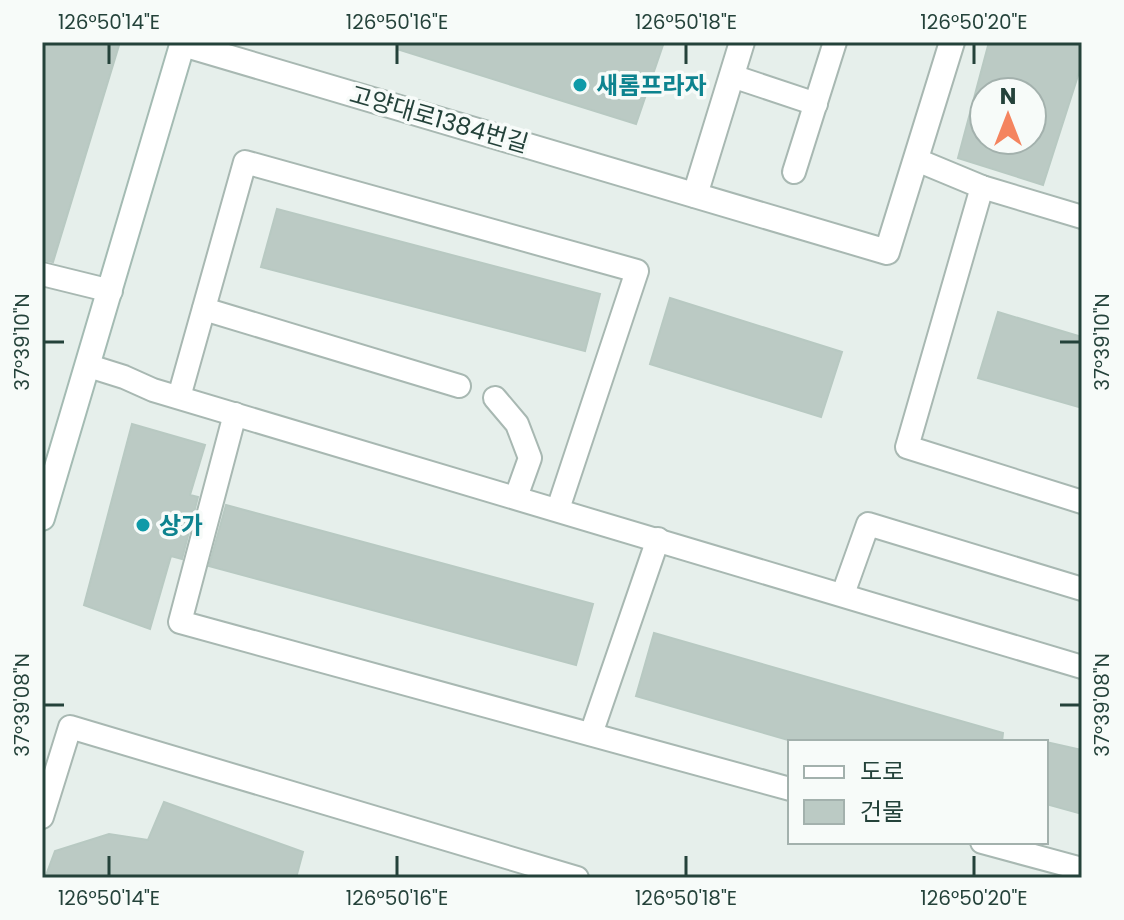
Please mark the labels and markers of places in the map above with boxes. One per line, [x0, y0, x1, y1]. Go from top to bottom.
place label: 새롬프라자 [596, 69, 706, 102]
marker: 새롬프라자 [571, 76, 589, 94]
place label: 상가 [159, 509, 203, 542]
marker: 상가 [134, 516, 152, 534]

